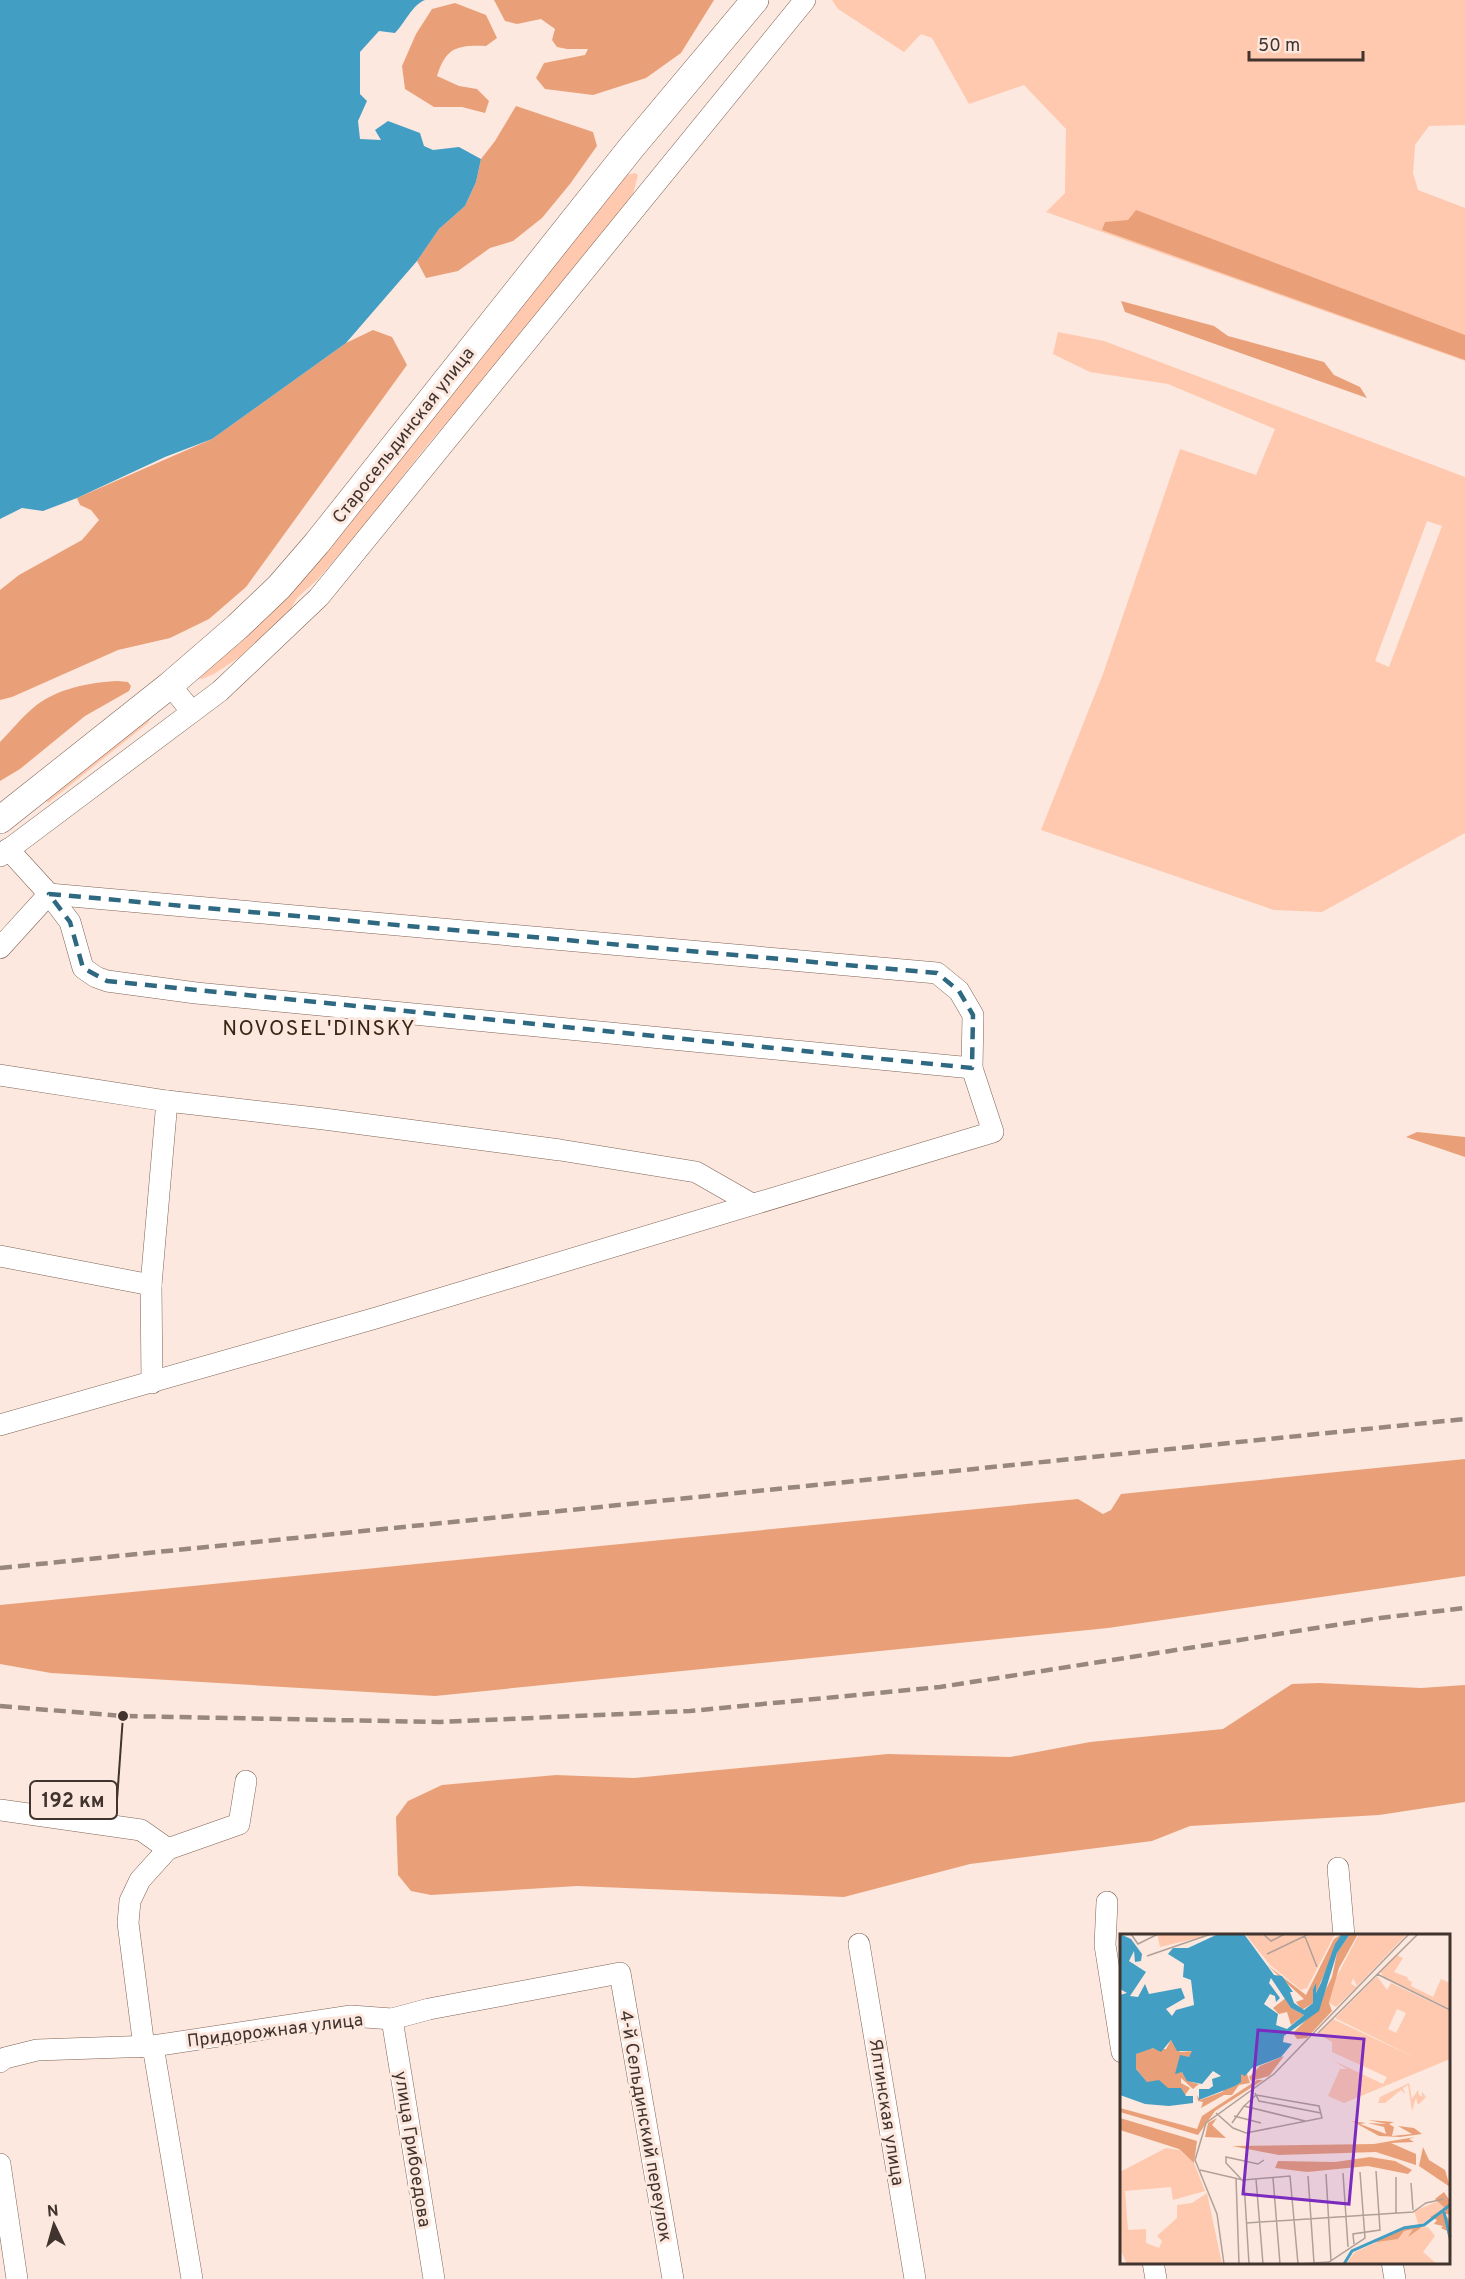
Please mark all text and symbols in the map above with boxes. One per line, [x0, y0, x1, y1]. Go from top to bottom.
scale bar [1249, 24, 1363, 62]
text: 50 m [1258, 35, 1300, 58]
street label: Старосельдинская улица [328, 343, 480, 529]
district label: NOVOSEL'DINSKY [222, 1016, 416, 1043]
callout: 192 км [30, 1781, 117, 1819]
text: 192 км [41, 1789, 105, 1815]
inset map [1120, 1934, 1450, 2264]
street label: Придорожная улица [186, 2009, 365, 2054]
street label: 4-й Сельдинский переулок [613, 2009, 676, 2244]
street label: Ялтинская улица [863, 2037, 909, 2187]
street label: улица Грибоедова [388, 2070, 435, 2229]
north arrow [24, 2195, 84, 2255]
text: N [46, 2202, 59, 2223]

